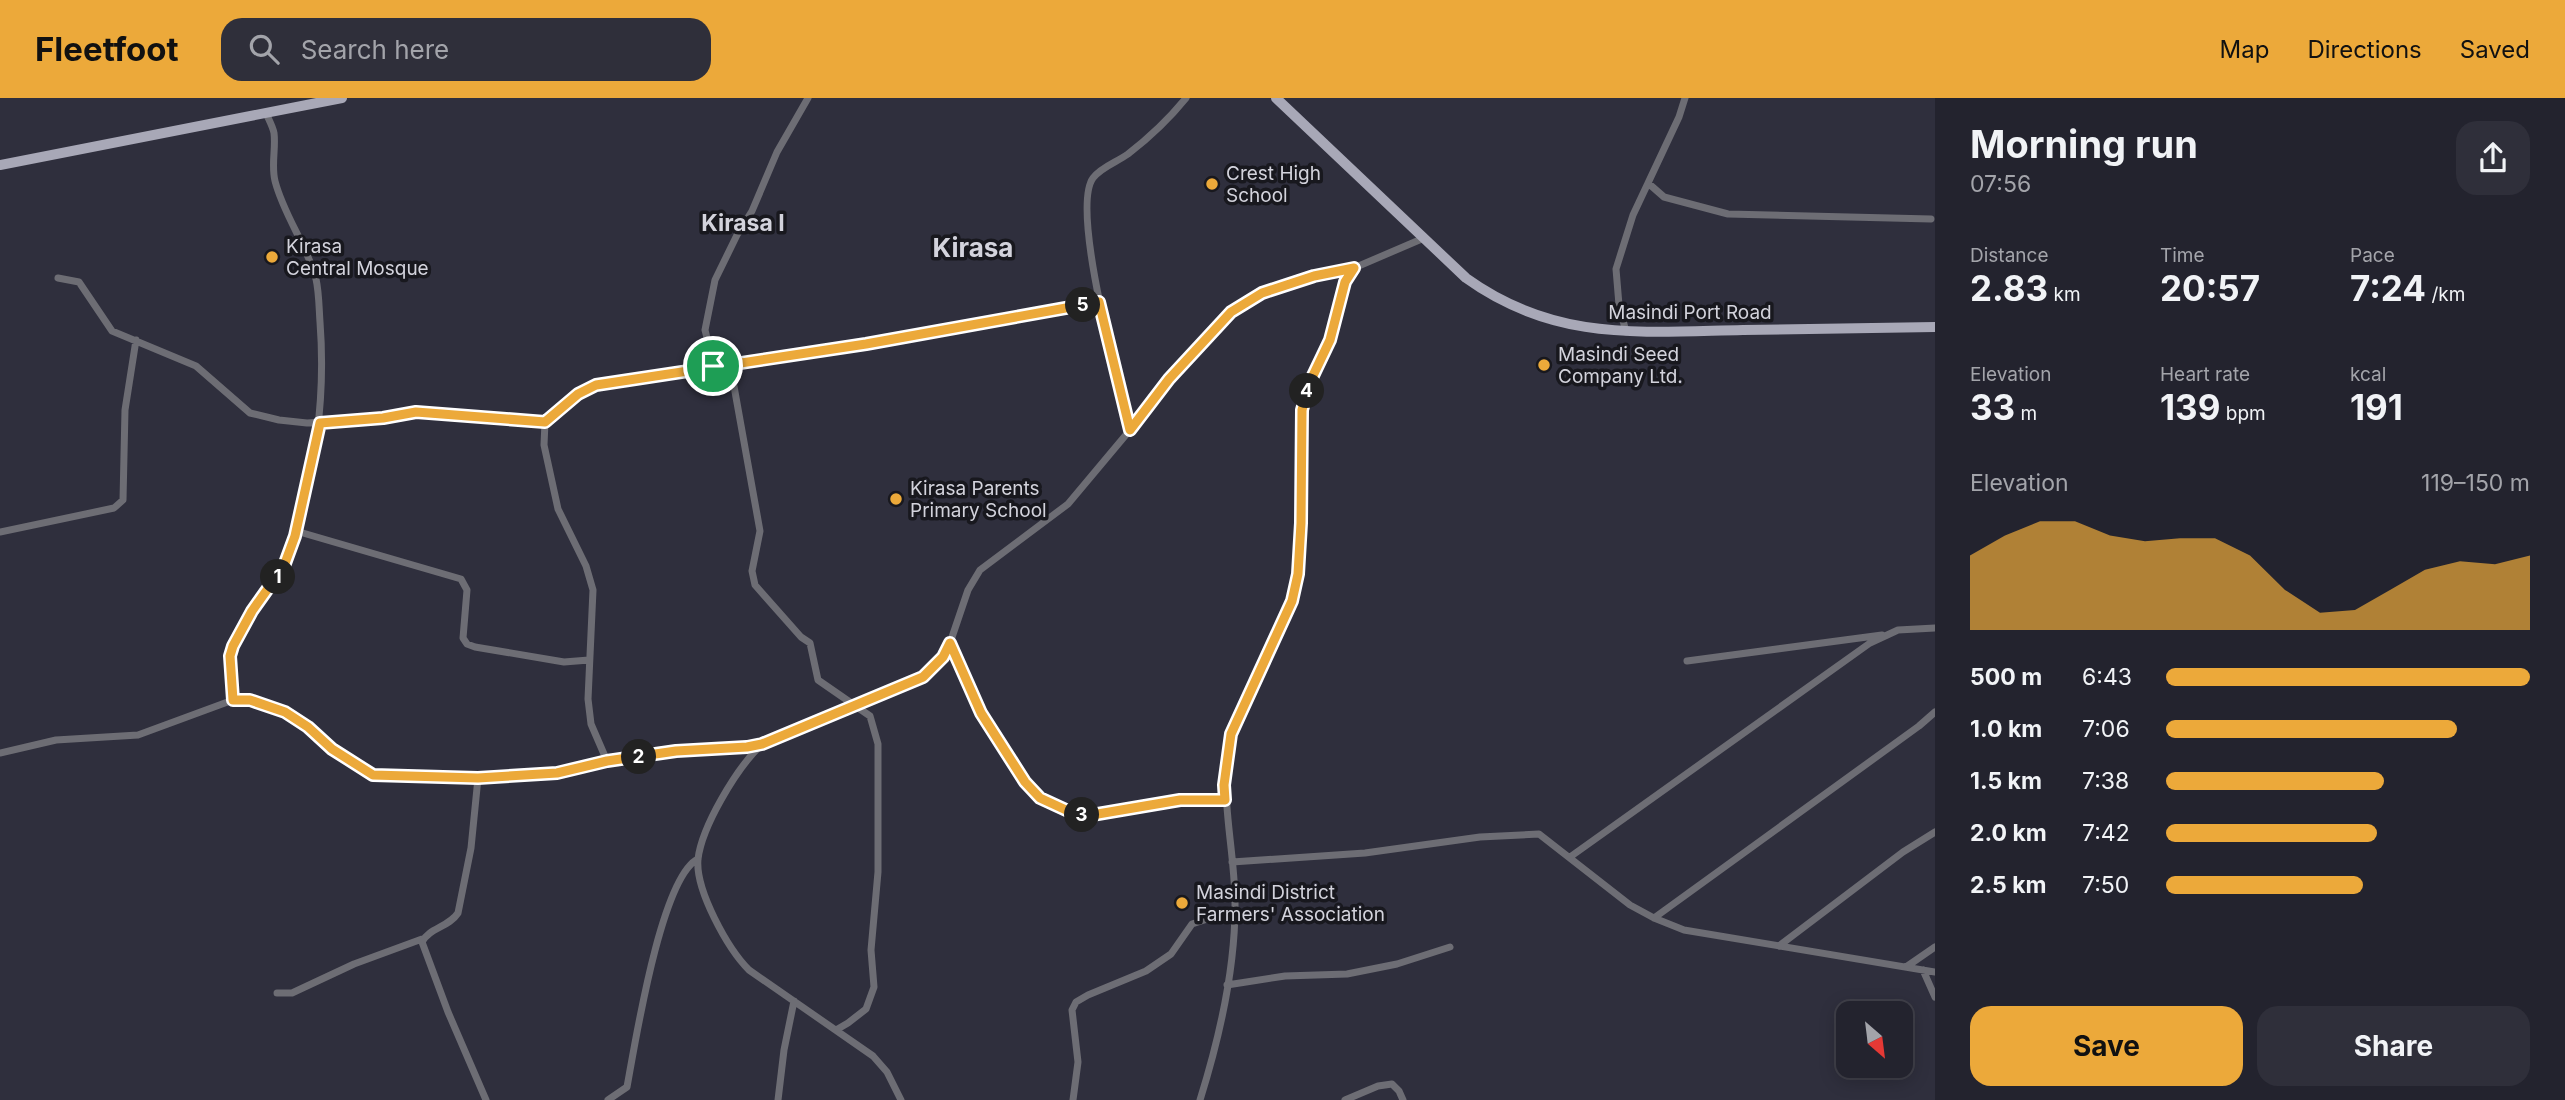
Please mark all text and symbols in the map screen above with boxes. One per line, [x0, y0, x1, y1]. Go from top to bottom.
search box [221, 18, 711, 81]
text: Fleetfoot [35, 29, 179, 69]
icon: search [245, 30, 283, 68]
text: Search here [301, 34, 449, 65]
text: Map [2220, 35, 2269, 64]
text: Directions [2307, 35, 2422, 64]
text: Saved [2460, 35, 2530, 64]
text: Morning run [1970, 121, 2198, 167]
button: share [2456, 121, 2530, 195]
place label: Crest High School [1226, 162, 1321, 207]
text: 07:56 [1970, 170, 2031, 198]
marker: Crest High School [1204, 176, 1220, 192]
district label: Kirasa I [701, 209, 785, 237]
district label: Kirasa [933, 232, 1013, 263]
place label: Kirasa Central Mosque [286, 235, 429, 280]
text: Distance [1970, 244, 2048, 267]
text: Time [2160, 244, 2205, 267]
text: Pace [2350, 244, 2395, 267]
marker: Kirasa Central Mosque [264, 249, 280, 265]
text: 2.83 [1970, 267, 2048, 309]
text: 20:57 [2160, 267, 2260, 309]
text: 7:24 [2350, 267, 2426, 309]
text: km [2048, 283, 2081, 306]
text: /km [2426, 283, 2465, 306]
pin: 5 [1066, 288, 1100, 322]
text: 5 [1076, 293, 1089, 316]
street label: Masindi Port Road [1608, 301, 1772, 324]
pin [683, 336, 743, 396]
place label: Masindi Seed Company Ltd. [1558, 343, 1683, 388]
icon: arrive [694, 347, 732, 385]
marker: Masindi Seed Company Ltd. [1536, 357, 1552, 373]
text: Elevation [1970, 363, 2051, 386]
text: Heart rate [2160, 363, 2250, 386]
text: kcal [2350, 363, 2386, 386]
pin: 4 [1290, 374, 1324, 408]
text: 4 [1300, 379, 1313, 402]
text: 33 [1970, 386, 2015, 428]
text: 139 [2160, 386, 2220, 428]
text: 191 [2350, 386, 2403, 428]
text: m [2015, 402, 2037, 425]
text: bpm [2220, 402, 2266, 425]
text: Elevation [1970, 469, 2069, 497]
text: 119–150 m [2421, 469, 2530, 497]
place label: Kirasa Parents Primary School [910, 477, 1047, 522]
marker: Kirasa Parents Primary School [888, 491, 904, 507]
pin: 1 [260, 560, 296, 594]
text: 1 [273, 565, 282, 588]
text: 500 m [1970, 663, 2042, 691]
text: 6:43 [2082, 663, 2132, 691]
text: 1.0 km [1970, 715, 2042, 743]
text: 7:06 [2082, 715, 2130, 743]
pin: 2 [622, 740, 656, 774]
text: 2 [633, 745, 644, 768]
text: 1.5 km [1970, 767, 2042, 795]
text: 7:38 [2082, 767, 2129, 795]
pin: 3 [1064, 798, 1100, 832]
text: 3 [1075, 803, 1088, 826]
text: 2.0 km [1970, 819, 2047, 847]
text: 7:42 [2082, 819, 2130, 847]
text: 2.5 km [1970, 871, 2047, 899]
text: 7:50 [2082, 871, 2129, 899]
place label: Masindi District Farmers' Association [1196, 881, 1385, 926]
marker: Masindi District Farmers' Association [1174, 895, 1190, 911]
north arrow [1836, 1001, 1913, 1078]
map controls [1836, 1001, 1913, 1078]
button: Save [1970, 1006, 2243, 1086]
button: Share [2257, 1006, 2530, 1086]

